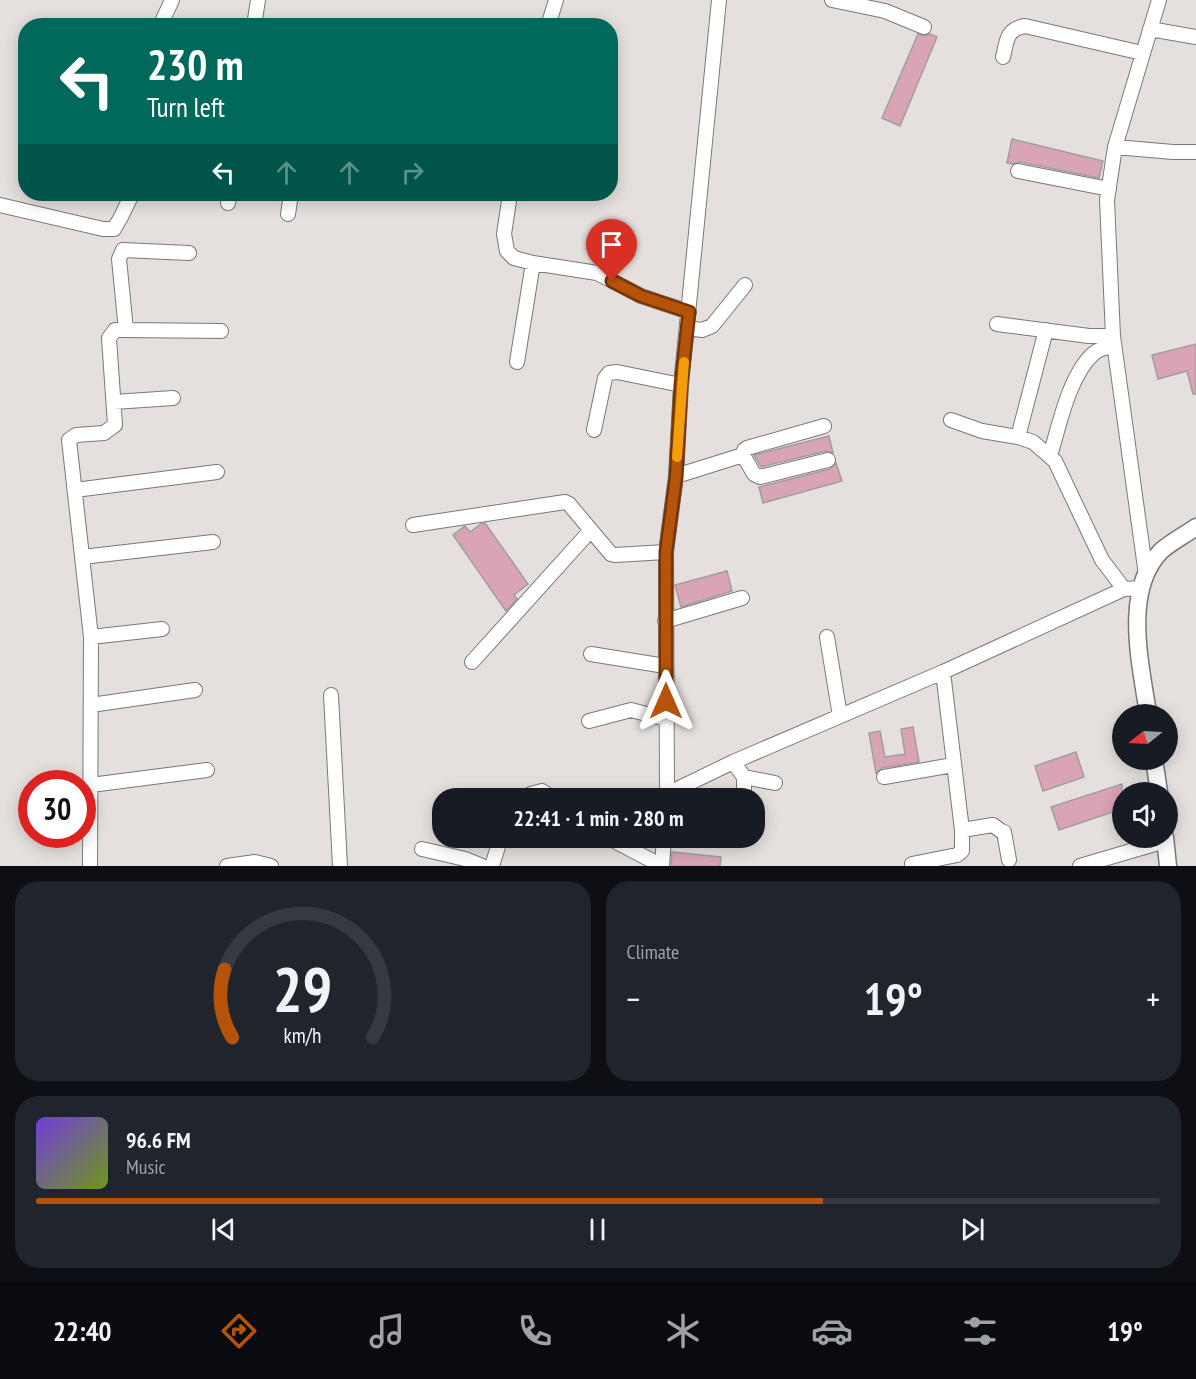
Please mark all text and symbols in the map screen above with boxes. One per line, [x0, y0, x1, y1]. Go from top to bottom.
text: 230 m [147, 37, 244, 92]
icon: left [48, 42, 126, 120]
text: Turn left [147, 90, 225, 124]
icon: left [207, 156, 240, 189]
icon: ahead [270, 156, 303, 189]
icon: ahead [333, 156, 366, 189]
icon: right [396, 156, 429, 189]
pin [586, 219, 637, 281]
icon: arrive [595, 228, 628, 261]
position arrow [634, 669, 698, 733]
north arrow [1112, 704, 1178, 770]
map controls [1112, 704, 1178, 848]
speed limit sign: 30 [18, 770, 96, 848]
button: sound [1112, 782, 1178, 848]
text: 22:41 · 1 min · 280 m [513, 804, 684, 832]
text: Climate [627, 939, 679, 965]
text: 29 [273, 948, 333, 1029]
text: 19° [864, 969, 923, 1027]
text: − [627, 977, 640, 1020]
text: + [1146, 977, 1160, 1020]
text: km/h [284, 1021, 322, 1049]
text: 96.6 FM [126, 1126, 191, 1154]
text: Music [126, 1154, 166, 1180]
icon: previous [207, 1213, 240, 1246]
icon: pause [581, 1213, 614, 1246]
icon: next [956, 1213, 989, 1246]
icon: directions [218, 1310, 260, 1352]
icon: music [366, 1310, 408, 1352]
icon: phone [514, 1310, 556, 1352]
icon: climate [662, 1310, 704, 1352]
icon: car [811, 1310, 853, 1352]
icon: filters [959, 1310, 1001, 1352]
text: 22:40 [53, 1314, 112, 1348]
text: 19° [1107, 1314, 1143, 1348]

